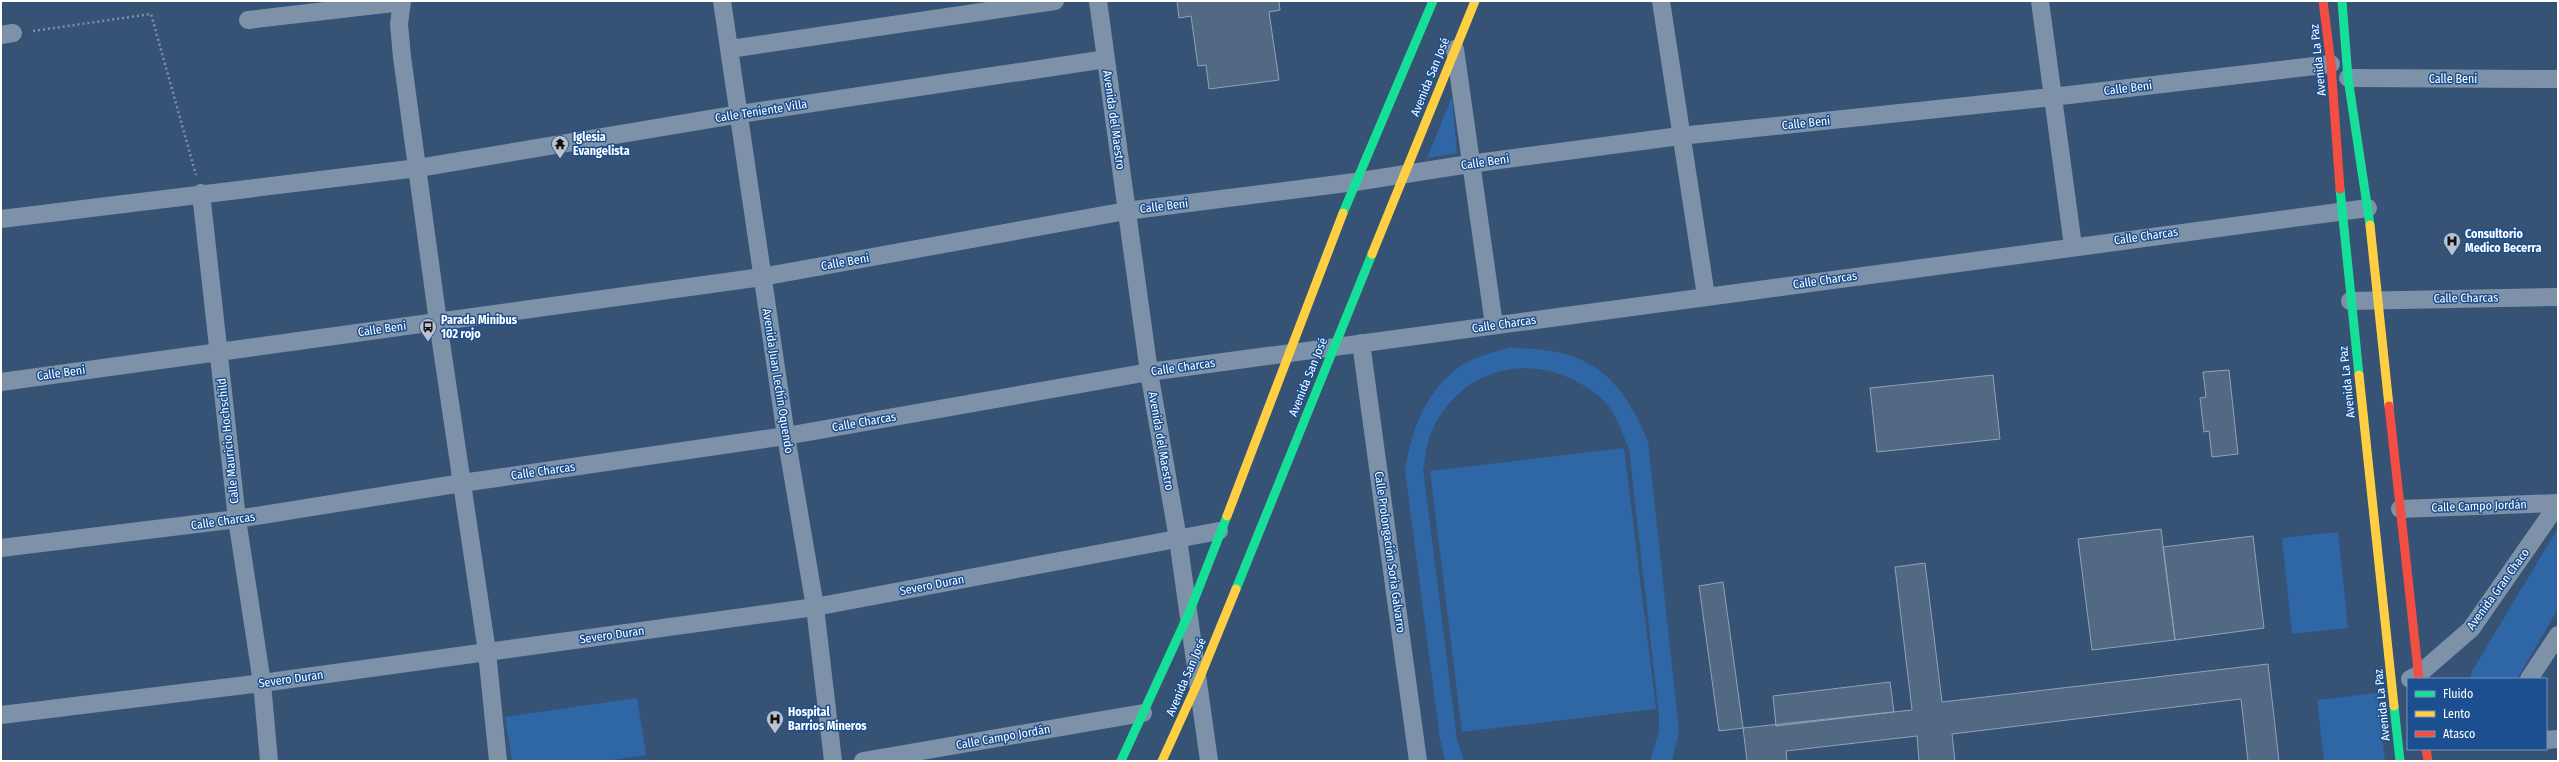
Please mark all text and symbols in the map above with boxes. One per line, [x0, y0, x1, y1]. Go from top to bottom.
street label: Avenida La Paz [2307, 23, 2329, 97]
street label: Avenida San José [1408, 36, 1452, 118]
street label: Avenida del Maestro [1100, 70, 1128, 170]
street label: Calle Beni [2429, 72, 2477, 86]
street label: Calle Beni [2103, 78, 2153, 98]
street label: Calle Teniente Villa [714, 97, 808, 125]
street label: Calle Beni [1781, 113, 1831, 133]
place label: Iglesia Evangelista [573, 130, 630, 158]
temple icon: Iglesia Evangelista [550, 134, 570, 159]
street label: Calle Beni [1460, 152, 1510, 172]
street label: Calle Beni [1139, 196, 1189, 216]
street label: Calle Charcas [2113, 225, 2179, 247]
place label: Consultorio Medico Becerra [2465, 227, 2542, 255]
hospital icon: Consultorio Medico Becerra [2442, 231, 2462, 256]
street label: Calle Beni [820, 251, 870, 273]
street label: Calle Charcas [1792, 269, 1858, 291]
street label: Calle Charcas [2434, 290, 2498, 306]
street label: Avenida Juan Lechín Oquendo [760, 308, 796, 454]
place label: Parada Minibus 102 rojo [441, 313, 518, 341]
street label: Calle Charcas [1471, 313, 1537, 335]
bus stop icon: Parada Minibus 102 rojo [418, 317, 438, 342]
street label: Calle Beni [357, 319, 407, 339]
street label: Avenida San José [1286, 336, 1330, 418]
street label: Avenida La Paz [2336, 345, 2358, 419]
street label: Calle Charcas [1150, 356, 1216, 378]
street label: Calle Beni [36, 363, 86, 383]
street label: Calle Mauricio Hochschild [214, 378, 242, 504]
street label: Avenida del Maestro [1145, 391, 1177, 491]
street label: Calle Charcas [831, 409, 897, 435]
street label: Calle Charcas [510, 460, 576, 482]
street label: Calle Prolongación Soria Galvarro [1372, 470, 1408, 634]
street label: Calle Campo Jordán [2431, 497, 2527, 515]
street label: Calle Charcas [190, 510, 256, 532]
street label: Avenida Gran Chaco [2464, 546, 2532, 632]
street label: Severo Duran [899, 572, 965, 598]
street label: Severo Duran [579, 624, 645, 646]
street label: Avenida San José [1163, 636, 1209, 718]
street label: Severo Duran [258, 668, 324, 690]
street label: Avenida La Paz [2371, 668, 2393, 742]
legend [2407, 678, 2547, 750]
text: Fluido [2443, 687, 2473, 701]
place label: Hospital Barrios Mineros [788, 705, 867, 733]
text: Lento [2443, 707, 2470, 721]
hospital icon: Hospital Barrios Mineros [765, 709, 785, 734]
street label: Calle Campo Jordán [955, 722, 1051, 752]
text: Atasco [2443, 727, 2475, 741]

